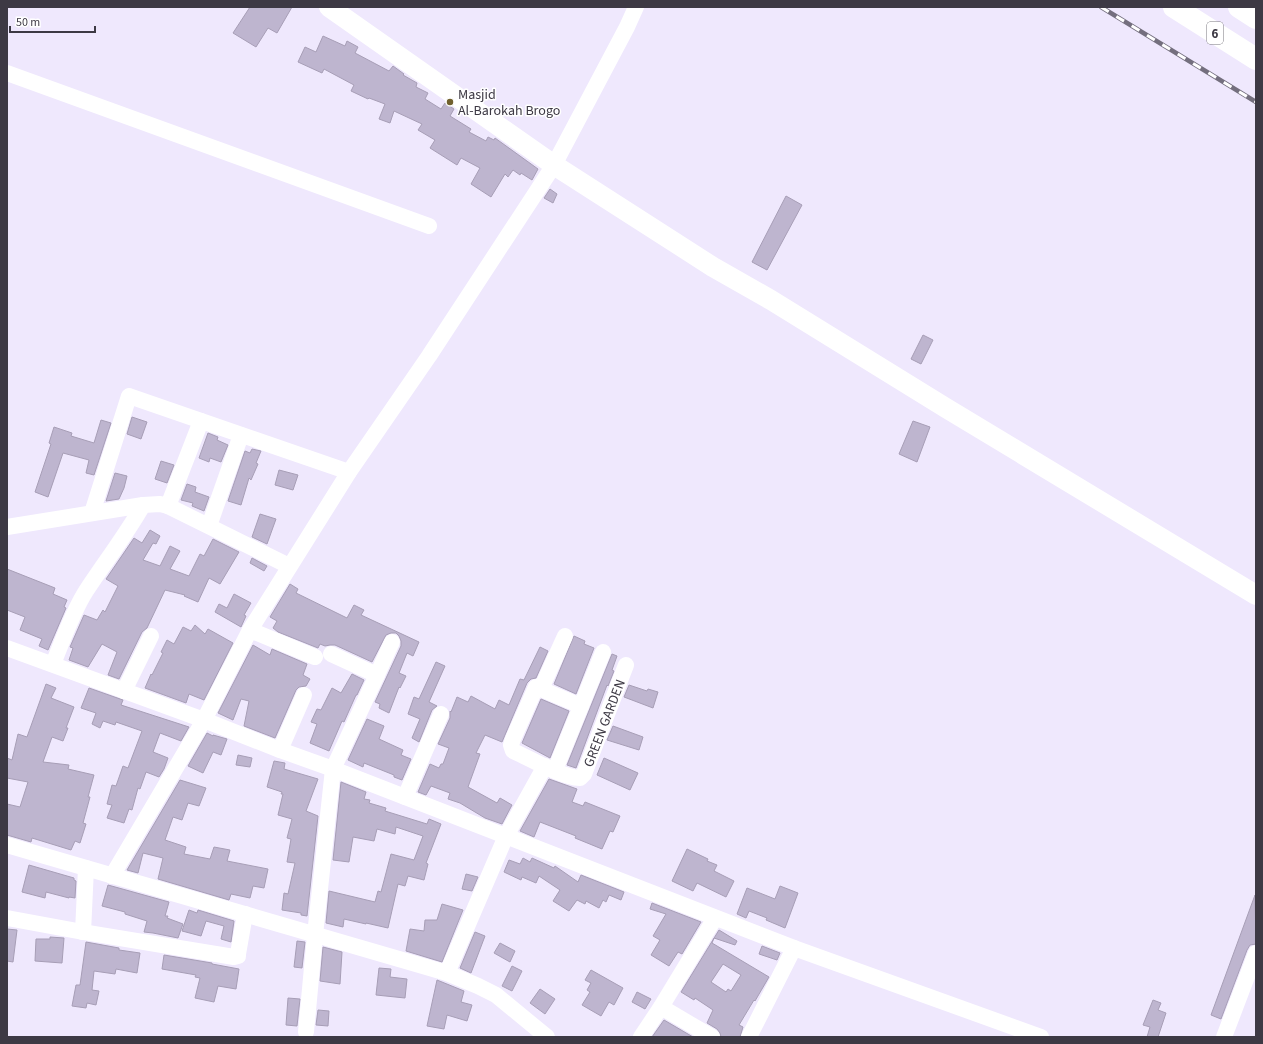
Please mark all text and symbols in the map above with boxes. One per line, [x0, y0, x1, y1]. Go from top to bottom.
scale bar [10, 8, 95, 34]
text: 50 m [16, 14, 40, 31]
road number: 6 [1207, 22, 1223, 44]
place label: Masjid Al-Barokah Brogo [458, 85, 560, 121]
marker: Masjid Al-Barokah Brogo [445, 97, 455, 107]
street label: GREEN GARDEN [579, 677, 631, 770]

